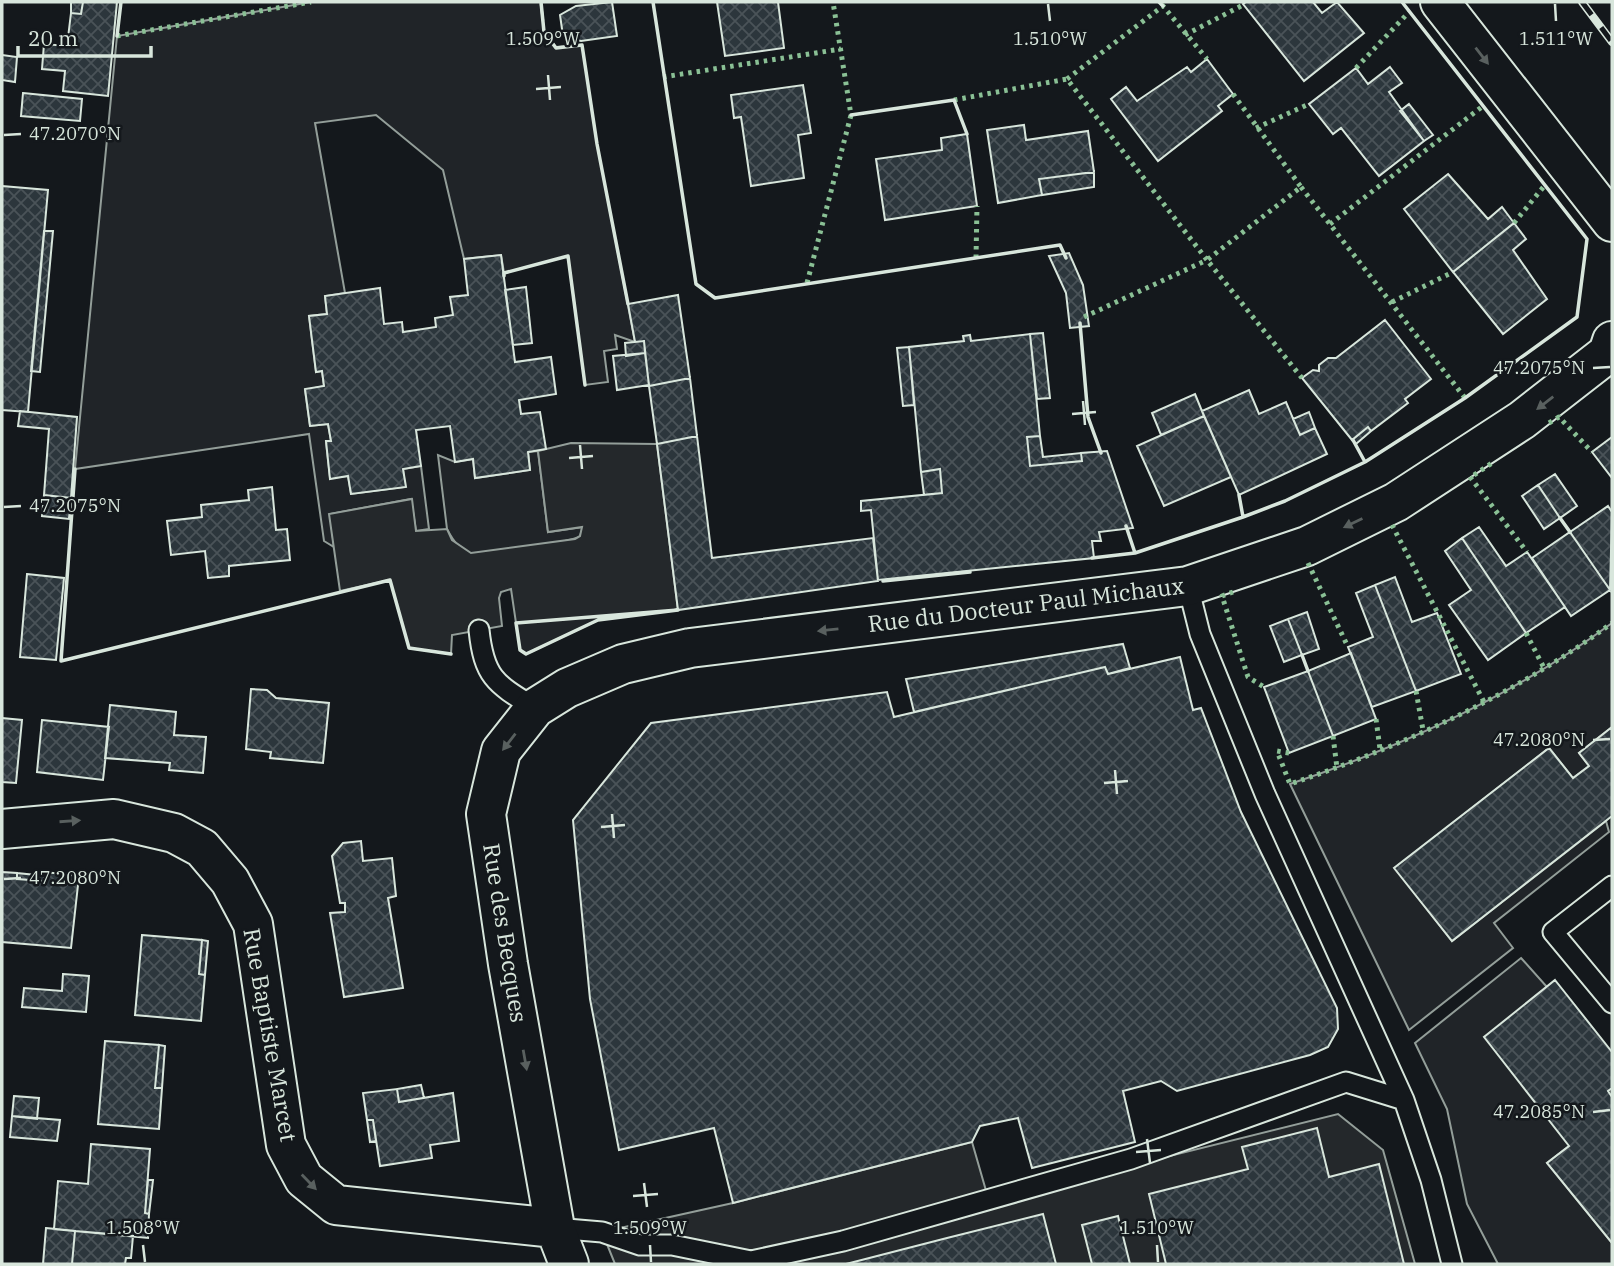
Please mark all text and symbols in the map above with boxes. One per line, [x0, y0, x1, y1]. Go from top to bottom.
scale bar [18, 14, 150, 58]
text: 20 m [28, 24, 78, 52]
text: 1.509°W [506, 27, 580, 50]
text: 1.510°W [1013, 27, 1087, 50]
text: 1.511°W [1519, 27, 1593, 50]
one-way arrow [1474, 46, 1489, 64]
text: 47.2070°N [29, 122, 121, 145]
text: 47.2075°N [1493, 356, 1585, 379]
one-way arrow [1537, 395, 1555, 410]
text: 47.2075°N [29, 494, 121, 517]
one-way arrow [1343, 518, 1363, 529]
street label: Rue du Docteur Paul Michaux [866, 570, 1186, 638]
one-way arrow [817, 625, 839, 636]
text: 47.2080°N [1493, 728, 1585, 751]
one-way arrow [501, 732, 516, 750]
one-way arrow [59, 815, 81, 826]
street label: Rue des Becques [477, 841, 535, 1025]
text: 47.2080°N [29, 866, 121, 889]
street label: Rue Baptiste Marcet [237, 926, 305, 1144]
one-way arrow [520, 1049, 531, 1071]
text: 47.2085°N [1493, 1100, 1585, 1123]
one-way arrow [300, 1173, 317, 1190]
text: 1.508°W [106, 1216, 180, 1239]
text: 1.509°W [613, 1216, 687, 1239]
text: 1.510°W [1120, 1216, 1194, 1239]

